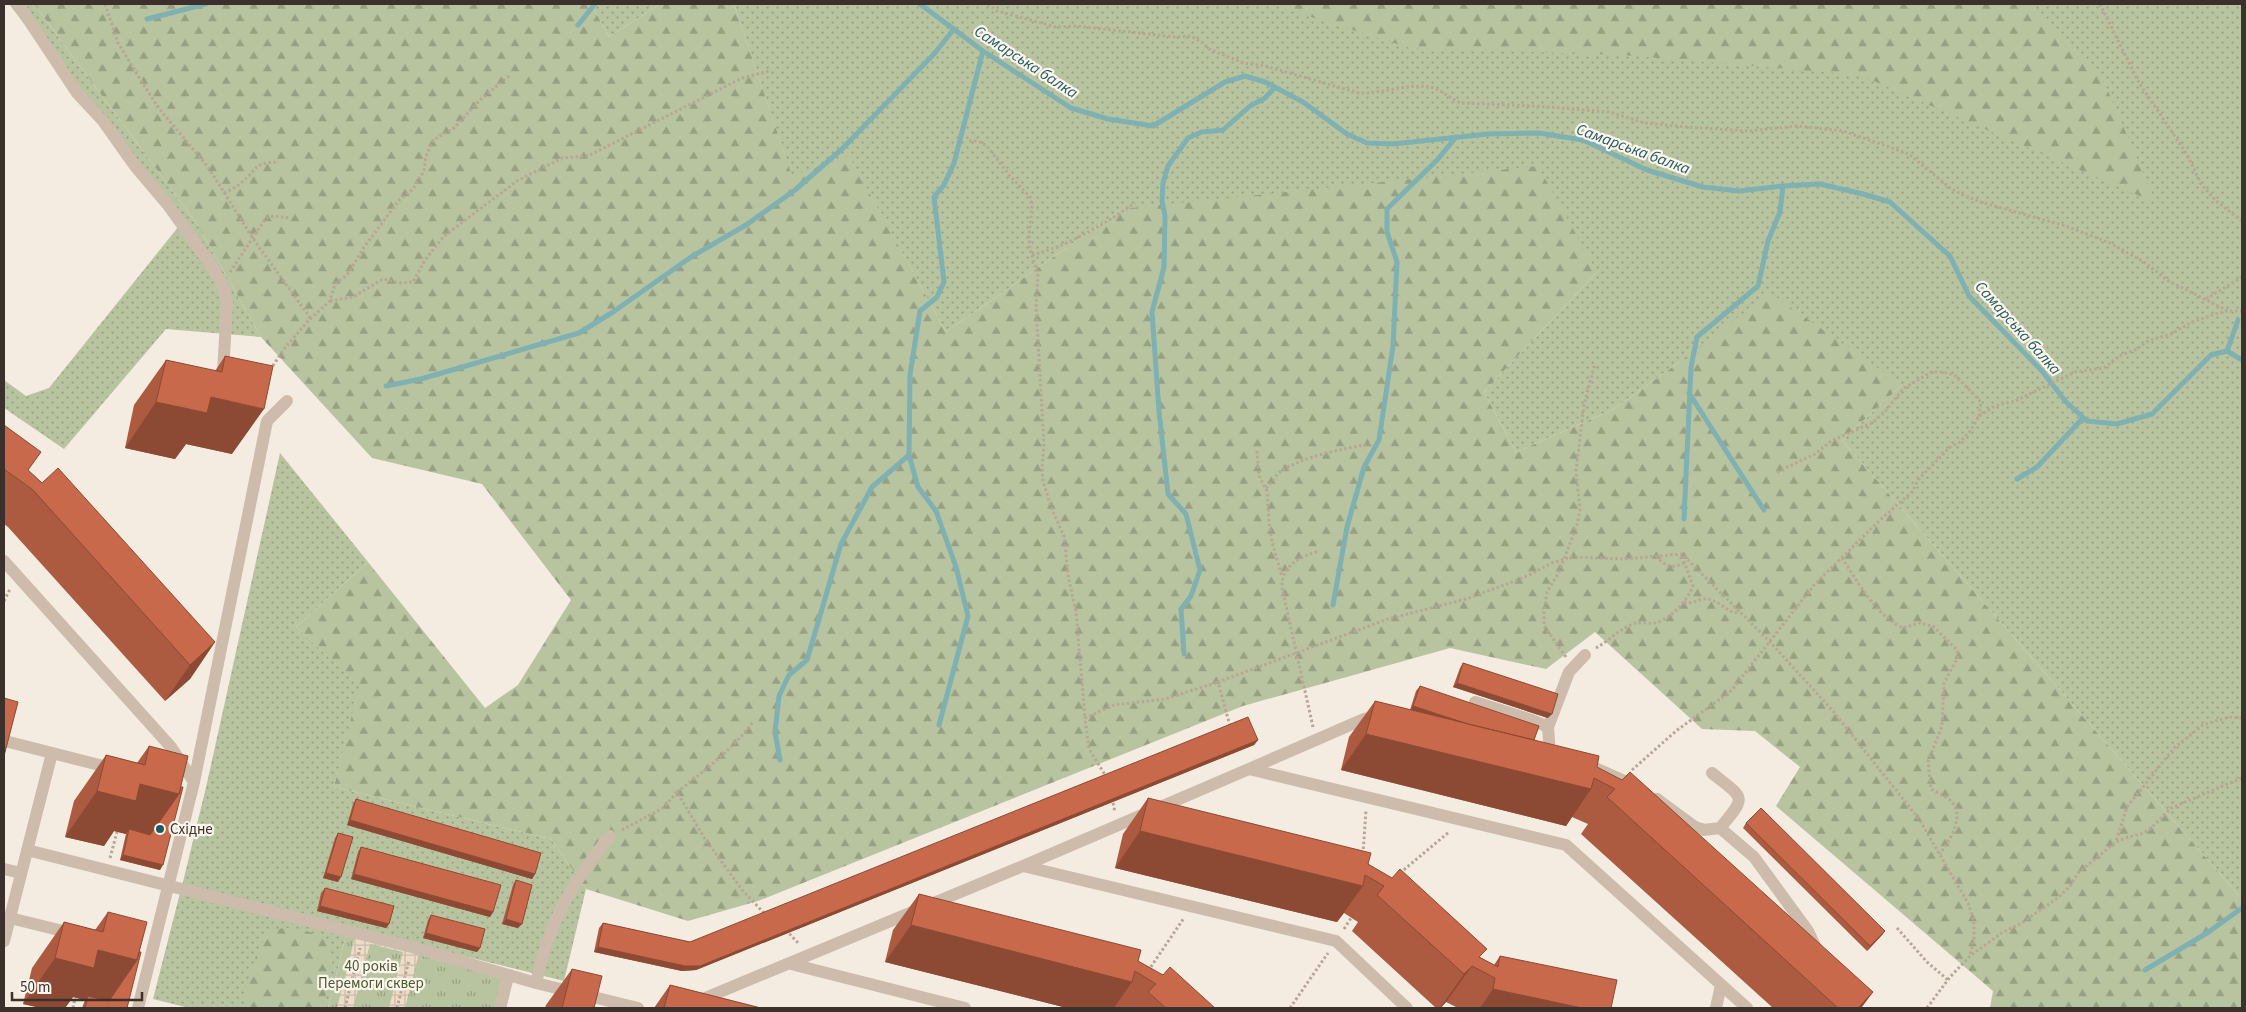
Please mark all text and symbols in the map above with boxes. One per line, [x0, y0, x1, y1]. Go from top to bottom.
water label: Самарська балка [970, 20, 1082, 104]
water label: Самарська балка [1573, 118, 1693, 180]
water label: Самарська балка [1970, 276, 2066, 380]
place label: Східне [170, 819, 213, 840]
marker: Східне [154, 823, 166, 835]
park label: 40 років Перемоги сквер [318, 956, 424, 994]
scale bar [12, 970, 142, 1002]
text: 50 m [20, 977, 50, 998]

